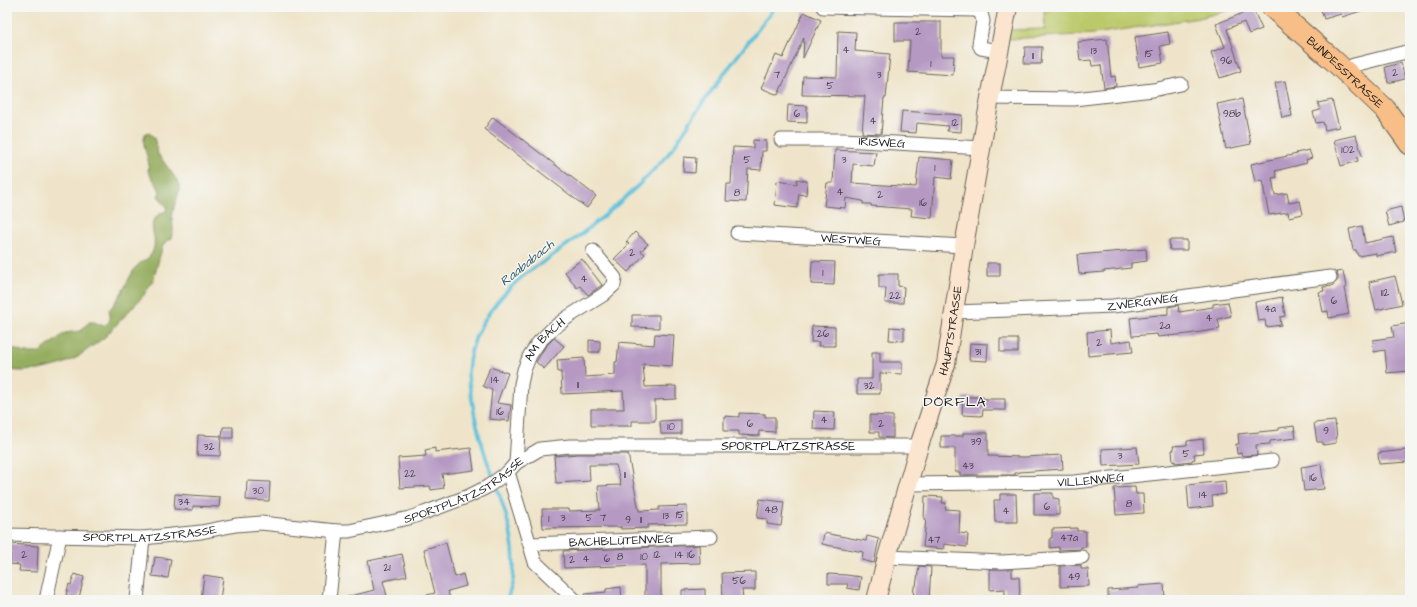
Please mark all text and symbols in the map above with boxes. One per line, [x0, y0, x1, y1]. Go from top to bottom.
house number: 2 [915, 25, 921, 39]
street label: BUNDESSTRASSE [1303, 32, 1388, 112]
house number: 4 [843, 43, 850, 57]
house number: 13 [1091, 44, 1097, 58]
house number: 15 [1145, 47, 1153, 61]
house number: 11 [1032, 49, 1035, 63]
house number: 96 [1220, 54, 1233, 68]
house number: 1 [930, 57, 932, 71]
house number: 2 [1392, 66, 1398, 80]
house number: 7 [774, 68, 780, 82]
house number: 3 [876, 68, 882, 82]
house number: 5 [826, 79, 834, 93]
house number: 6 [794, 107, 801, 121]
house number: 98b [1223, 107, 1241, 121]
house number: 4 [870, 114, 877, 128]
house number: 12 [951, 116, 959, 130]
street label: IRISWEG [858, 132, 906, 152]
house number: 102 [1341, 143, 1355, 157]
house number: 5 [743, 153, 751, 167]
house number: 3 [841, 153, 847, 167]
house number: 1 [934, 161, 936, 175]
house number: 4 [837, 185, 844, 199]
house number: 8 [734, 186, 741, 200]
house number: 2 [877, 188, 883, 202]
house number: 16 [919, 196, 927, 210]
street label: WESTWEG [820, 229, 882, 250]
water label: Raababach [496, 235, 558, 290]
house number: 2 [629, 246, 635, 260]
house number: 1 [822, 266, 824, 280]
house number: 4 [581, 272, 588, 286]
street label: HAUPTSTRASSE [934, 284, 966, 378]
house number: 112 [1381, 286, 1389, 300]
house number: 22 [889, 289, 901, 303]
street label: ZWERGWEG [1107, 289, 1180, 315]
house number: 6 [1331, 294, 1338, 308]
house number: 4a [1264, 302, 1276, 316]
house number: 4 [1206, 311, 1213, 325]
street label: AM BACH [520, 314, 569, 364]
house number: 2a [1160, 319, 1170, 333]
house number: 26 [817, 327, 830, 341]
house number: 2 [1096, 336, 1102, 350]
house number: 31 [975, 345, 982, 359]
house number: 14 [491, 373, 499, 387]
house number: 11 [577, 378, 580, 392]
house number: 32 [864, 379, 875, 393]
district label: DÖRFLA [924, 392, 986, 412]
house number: 16 [496, 405, 504, 419]
house number: 4 [821, 413, 828, 427]
house number: 6 [747, 417, 754, 431]
house number: 2 [878, 417, 884, 431]
house number: 10 [667, 420, 675, 434]
house number: 9 [1323, 424, 1329, 438]
house number: 39 [971, 435, 982, 449]
street label: SPORTPLATZSTRASSE [721, 438, 855, 455]
house number: 32 [204, 440, 215, 454]
house number: 5 [1182, 447, 1190, 461]
house number: 3 [1117, 449, 1123, 463]
street label: SPORTPLATZSTRASSE [402, 452, 526, 527]
house number: 43 [962, 459, 974, 473]
house number: 22 [404, 467, 416, 481]
house number: 11 [624, 468, 627, 482]
street label: VILLENWEG [1057, 468, 1126, 491]
house number: 16 [1309, 471, 1317, 485]
house number: 30 [252, 484, 264, 498]
house number: 14 [1199, 488, 1207, 502]
house number: 34 [178, 495, 190, 509]
house number: 8 [1126, 497, 1133, 511]
house number: 6 [1044, 500, 1051, 514]
house number: 48 [764, 503, 778, 517]
house number: 4 [1003, 504, 1010, 518]
house number: 15 [676, 508, 684, 522]
house number: 13 [663, 509, 669, 523]
house number: 3 [560, 511, 566, 525]
house number: 5 [585, 511, 593, 525]
house number: 7 [600, 511, 606, 525]
house number: 1 [548, 512, 550, 526]
house number: 9 [625, 513, 631, 527]
house number: 11 [640, 513, 643, 527]
street label: SPORTPLATZSTRASSE [83, 521, 218, 547]
street label: BACHBLÜTENWEG [568, 530, 674, 551]
house number: 47a [1060, 531, 1078, 545]
house number: 47 [928, 533, 940, 547]
house number: 2 [21, 548, 27, 562]
house number: 12 [653, 548, 661, 562]
house number: 14 [675, 548, 683, 562]
house number: 16 [687, 548, 695, 562]
house number: 8 [617, 550, 624, 564]
house number: 10 [640, 550, 648, 564]
house number: 4 [583, 552, 590, 566]
house number: 6 [604, 552, 611, 566]
house number: 2 [569, 553, 575, 567]
house number: 21 [383, 561, 391, 575]
house number: 49 [1068, 570, 1081, 584]
house number: 56 [732, 574, 746, 588]

